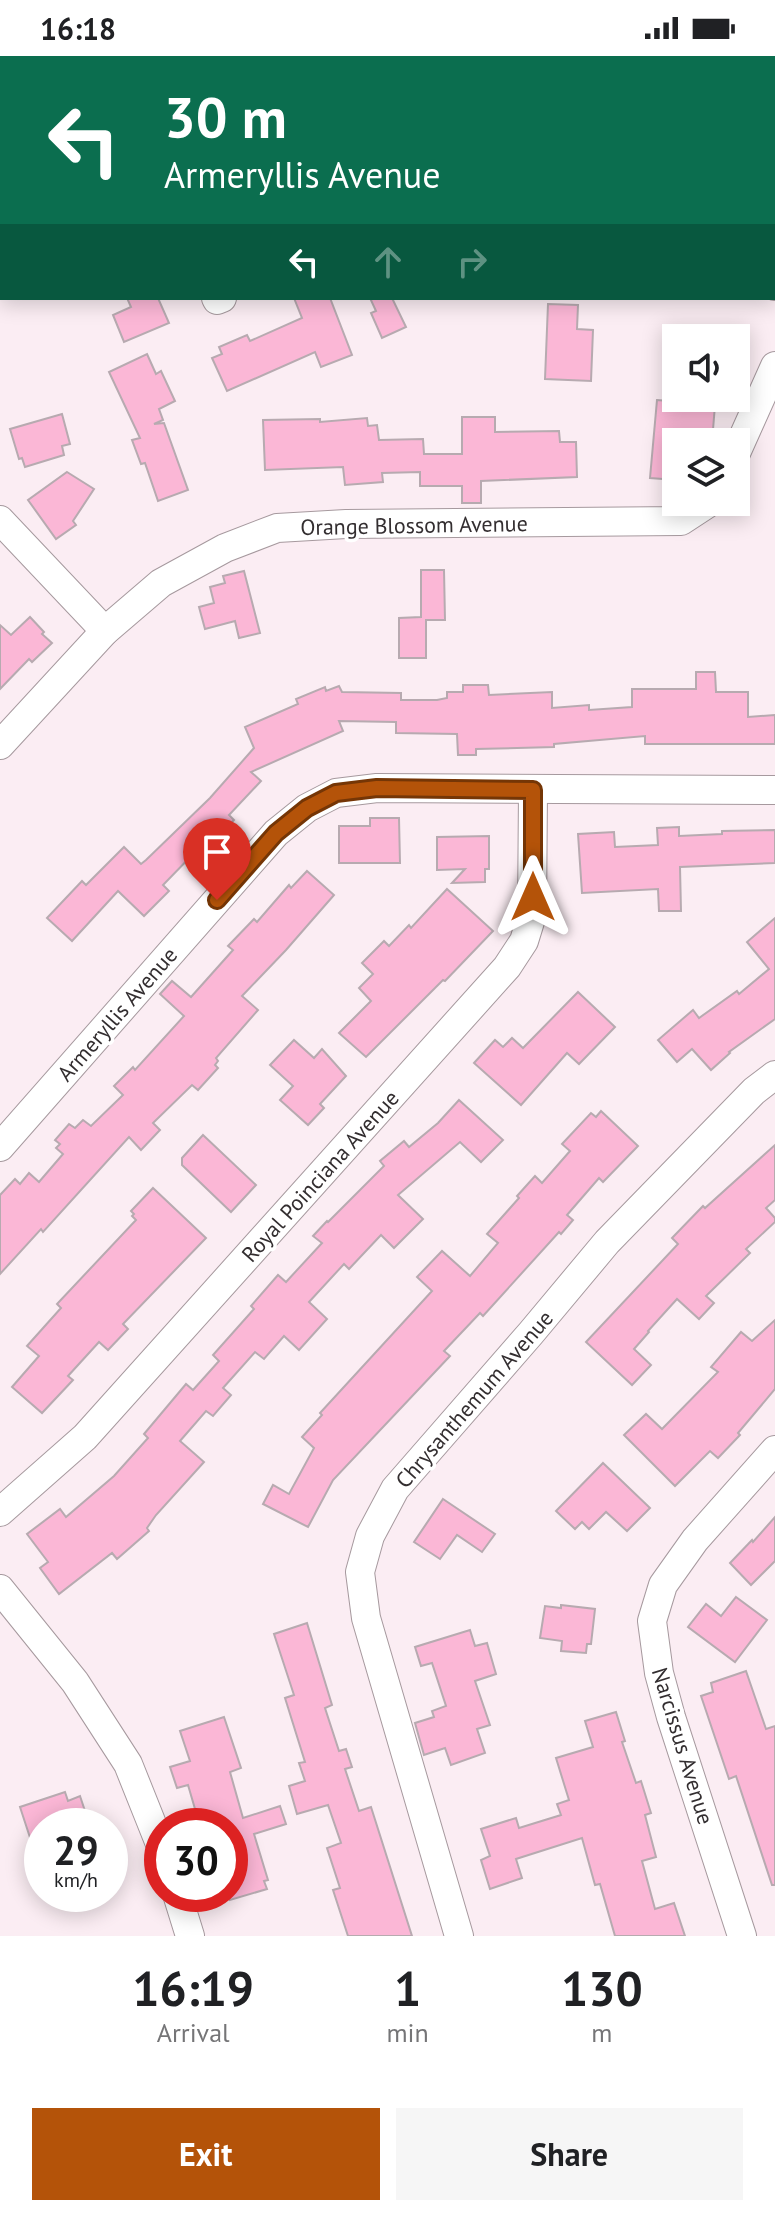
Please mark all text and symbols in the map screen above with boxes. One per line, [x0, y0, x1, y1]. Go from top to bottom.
text: 16:18 [40, 9, 116, 48]
text: 30 m [164, 81, 287, 153]
icon: left [32, 88, 136, 192]
text: Armeryllis Avenue [164, 151, 441, 198]
icon: left [282, 240, 326, 284]
icon: ahead [366, 240, 410, 284]
icon: right [450, 240, 494, 284]
map controls [662, 324, 750, 516]
button: sound [662, 324, 750, 412]
button: layers [662, 428, 750, 516]
street label: Orange Blossom Avenue [300, 509, 528, 541]
pin [183, 818, 251, 900]
icon: arrive [195, 830, 239, 874]
position arrow [491, 855, 575, 939]
street label: Armeryllis Avenue [51, 941, 183, 1087]
street label: Royal Poinciana Avenue [235, 1084, 405, 1268]
street label: Chrysanthemum Avenue [389, 1304, 559, 1494]
street label: Narcissus Avenue [646, 1664, 720, 1828]
speed limit sign: 30 [144, 1808, 248, 1912]
text: 29 [53, 1824, 99, 1876]
text: km/h [54, 1867, 98, 1893]
text: 16:19 [132, 1957, 254, 2019]
text: 1 [394, 1957, 421, 2019]
text: 130 [561, 1957, 643, 2019]
text: Arrival [157, 2016, 230, 2049]
text: min [386, 2016, 429, 2049]
text: m [591, 2016, 612, 2049]
button: Exit [32, 2108, 380, 2200]
button: Share [396, 2108, 743, 2200]

